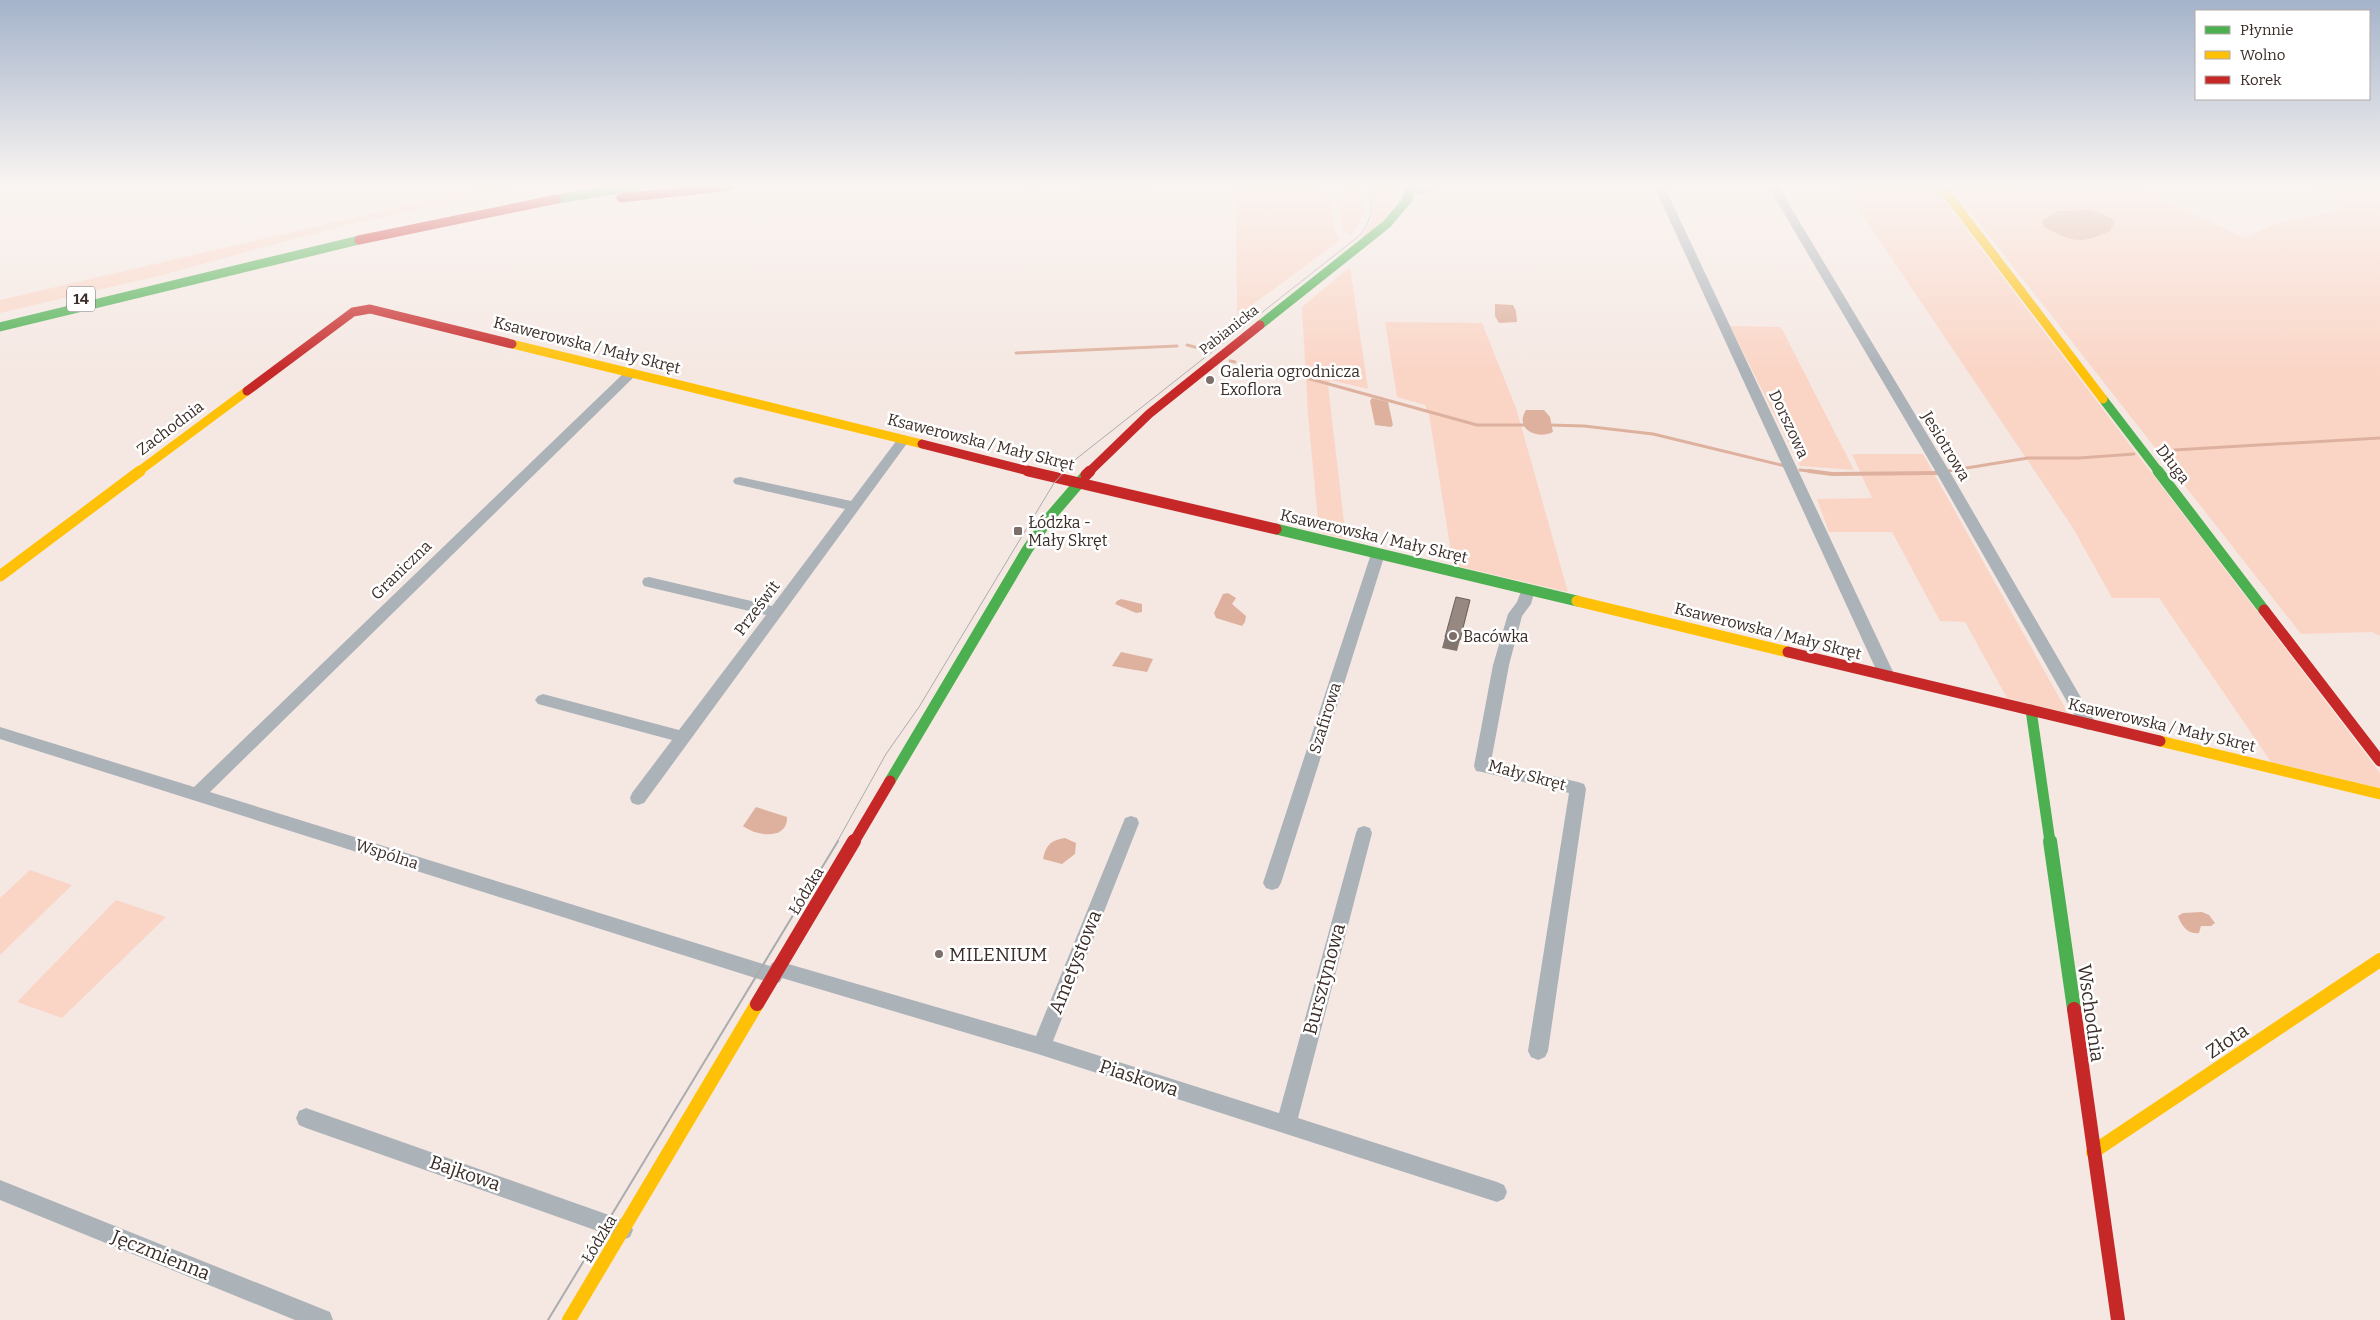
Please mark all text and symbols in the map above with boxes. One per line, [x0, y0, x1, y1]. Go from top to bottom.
legend [2195, 10, 2370, 100]
text: Płynnie [2240, 21, 2294, 39]
text: Wolno [2240, 46, 2285, 64]
text: Korek [2240, 71, 2282, 89]
road number: 14 [67, 286, 95, 312]
street label: Pabianicka [1196, 301, 1262, 358]
street label: Ksawerowska / Mały Skręt [492, 313, 683, 377]
place label: Galeria ogrodnicza Exoflora [1220, 362, 1360, 399]
marker: Galeria ogrodnicza Exoflora [1204, 374, 1216, 386]
street label: Dorszowa [1765, 387, 1813, 461]
street label: Zachodnia [133, 397, 207, 459]
street label: Jesiotrowa [1917, 407, 1974, 485]
street label: Ksawerowska / Mały Skręt [886, 410, 1077, 474]
street label: Długa [2152, 441, 2194, 488]
street label: Ksawerowska / Mały Skręt [1278, 505, 1470, 567]
place label: Łódzka - Mały Skręt [1028, 513, 1108, 550]
marker: Łódzka - Mały Skręt [1012, 525, 1024, 537]
street label: Graniczna [367, 536, 435, 604]
street label: Prześwit [730, 577, 784, 639]
street label: Ksawerowska / Mały Skręt [1673, 599, 1864, 663]
place label: Bacówka [1463, 627, 1529, 646]
marker: Bacówka [1447, 630, 1459, 642]
street label: Szafirowa [1305, 680, 1345, 756]
street label: Ksawerowska / Mały Skręt [2066, 694, 2258, 756]
street label: Mały Skręt [1486, 756, 1568, 795]
street label: Wspólna [353, 835, 421, 873]
street label: Łódzka [784, 863, 828, 918]
street label: Ametystowa [1044, 906, 1106, 1017]
street label: Bursztynowa [1298, 920, 1350, 1037]
place label: MILENIUM [949, 943, 1048, 966]
marker: MILENIUM [933, 948, 945, 960]
street label: Wschodnia [2073, 963, 2109, 1064]
street label: Złota [2201, 1018, 2253, 1063]
street label: Piaskowa [1096, 1054, 1182, 1102]
street label: Bajkowa [427, 1150, 504, 1196]
street label: Łódzka [577, 1211, 621, 1266]
street label: Jęczmienna [108, 1224, 214, 1285]

